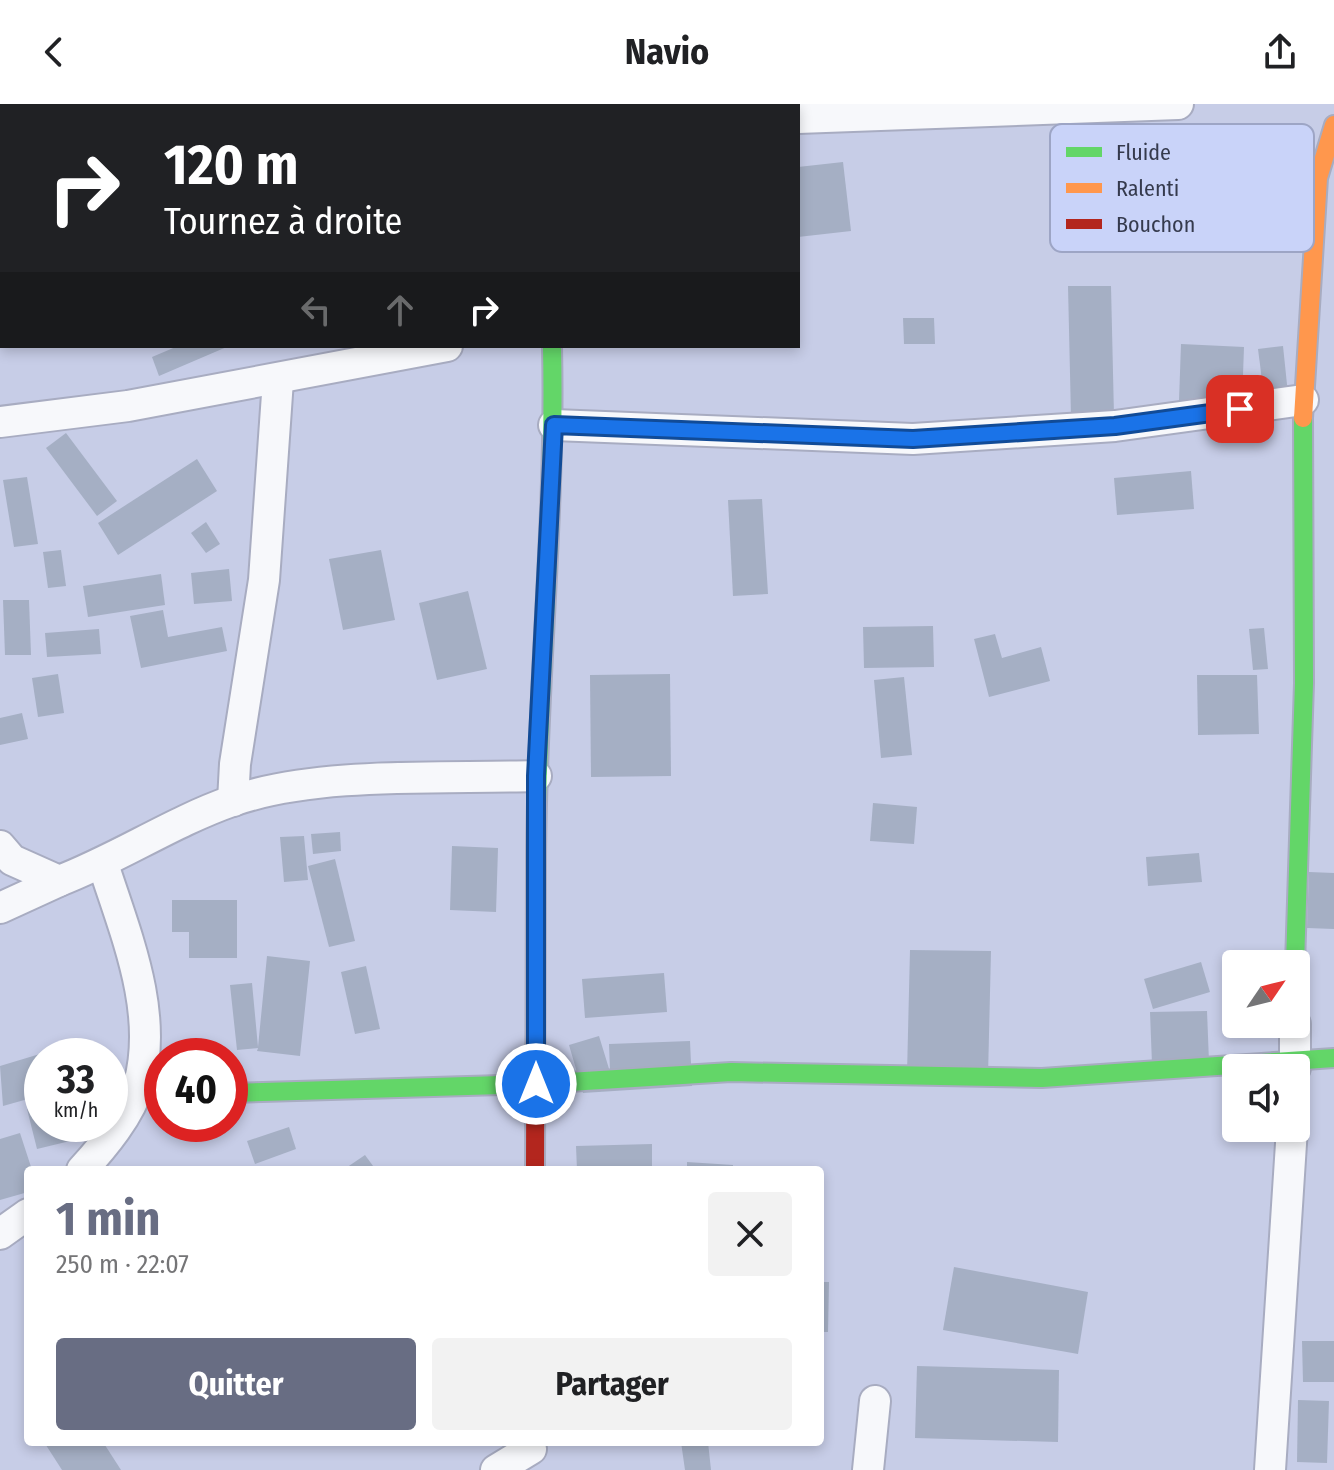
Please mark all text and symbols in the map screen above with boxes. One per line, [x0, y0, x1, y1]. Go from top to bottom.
icon: back [32, 30, 76, 74]
text: Navio [625, 30, 709, 74]
icon: share [1258, 30, 1302, 74]
legend [1050, 124, 1314, 252]
text: 120 m [164, 132, 299, 199]
icon: right [32, 136, 136, 240]
text: Fluide [1116, 139, 1171, 166]
text: Ralenti [1116, 175, 1179, 202]
text: Tournez à droite [164, 200, 402, 244]
text: Bouchon [1116, 211, 1195, 238]
icon: left [294, 288, 338, 332]
icon: ahead [378, 288, 422, 332]
icon: right [462, 288, 506, 332]
pin [1206, 375, 1274, 443]
icon: arrive [1218, 387, 1262, 431]
north arrow [1222, 950, 1310, 1038]
map controls [1222, 950, 1310, 1142]
speed limit sign: 40 [144, 1038, 248, 1142]
position arrow [494, 1042, 578, 1126]
button: sound [1222, 1054, 1310, 1142]
text: 33 [57, 1056, 95, 1104]
text: km/h [54, 1098, 98, 1122]
text: 1 min [56, 1190, 161, 1248]
button: close [708, 1192, 792, 1276]
text: 250 m · 22:07 [56, 1249, 189, 1280]
button: Quitter [56, 1338, 416, 1430]
button: Partager [432, 1338, 792, 1430]

